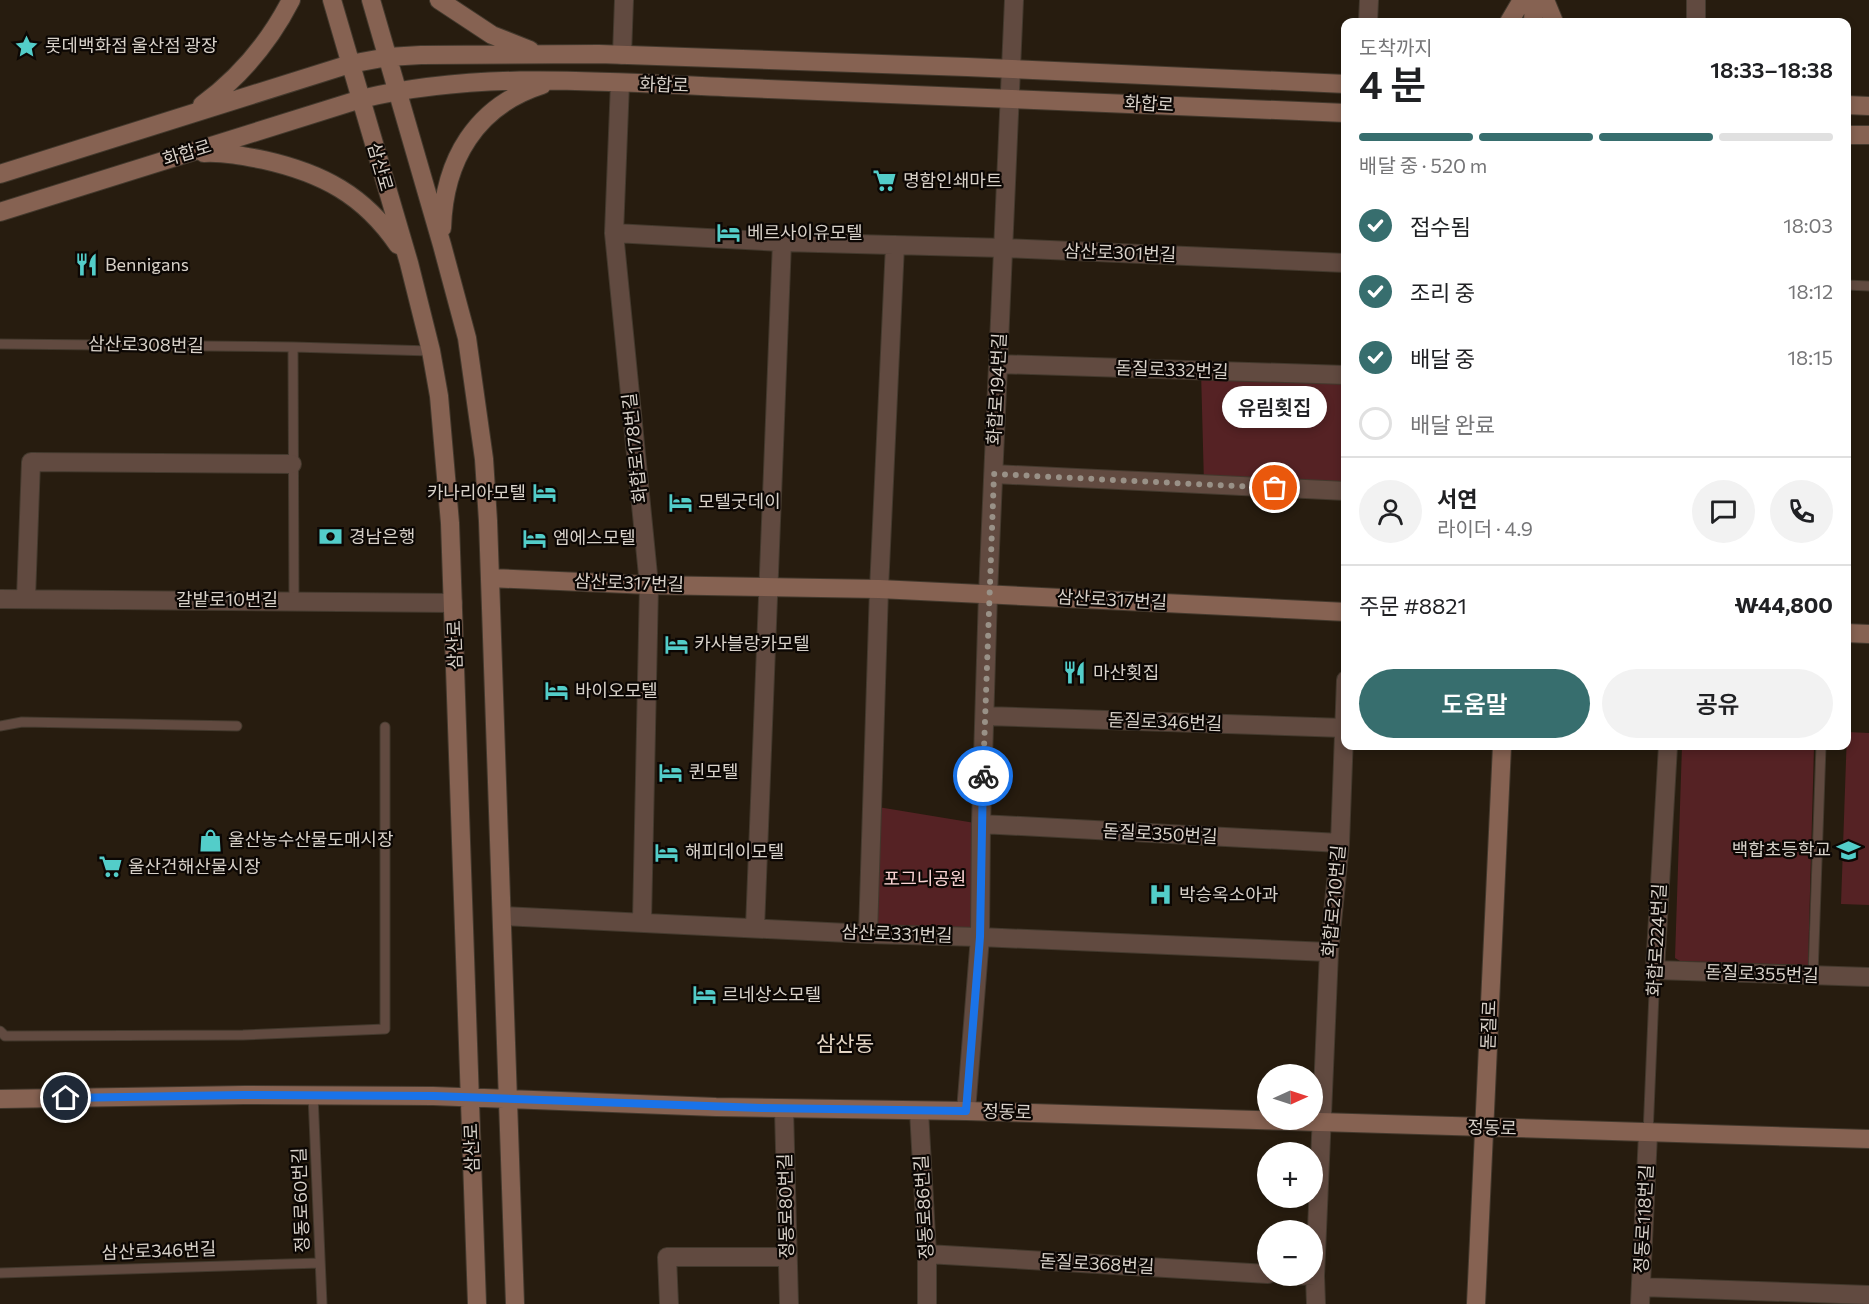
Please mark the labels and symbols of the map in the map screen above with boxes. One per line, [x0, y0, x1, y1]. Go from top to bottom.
place icon: 롯데백화점 울산점 광장 [14, 33, 40, 59]
place label: 롯데백화점 울산점 광장 [45, 34, 218, 56]
street label: 화합로 [639, 72, 689, 96]
street label: 화합로 [1124, 91, 1174, 115]
street label: 화합로 [160, 134, 214, 170]
street label: 삼산로 [364, 140, 398, 194]
supermarket icon: 명함인쇄마트 [872, 168, 898, 194]
place label: 명함인쇄마트 [903, 169, 1002, 191]
hotel icon: 베르사이유모텔 [716, 220, 742, 246]
place label: 베르사이유모텔 [747, 221, 863, 243]
street label: 삼산로301번길 [1063, 239, 1177, 265]
restaurant icon: Bennigans [74, 252, 100, 278]
place label: Bennigans [105, 253, 189, 275]
street label: 삼산로308번길 [88, 332, 204, 356]
street label: 화합로194번길 [982, 332, 1010, 446]
street label: 돋질로332번길 [1115, 356, 1229, 382]
callout: 유림횟집 [1222, 386, 1328, 428]
street label: 화합로178번길 [617, 392, 651, 504]
pin [1249, 462, 1300, 513]
hotel icon: 카나리아모텔 [531, 480, 557, 506]
place label: 카나리아모텔 [427, 481, 526, 503]
hotel icon: 모텔굿데이 [667, 489, 693, 515]
place label: 모텔굿데이 [698, 490, 781, 512]
bank icon: 경남은행 [318, 524, 344, 550]
place label: 경남은행 [349, 525, 415, 547]
hotel icon: 엠에스모텔 [522, 525, 548, 551]
place label: 엠에스모텔 [553, 526, 636, 548]
street label: 삼산로317번길 [574, 569, 685, 595]
street label: 삼산로317번길 [1056, 585, 1168, 613]
street label: 갈밭로10번길 [176, 588, 278, 610]
street label: 삼산로 [442, 620, 466, 670]
hotel icon: 카사블랑카모텔 [663, 631, 689, 657]
place label: 카사블랑카모텔 [694, 632, 810, 654]
restaurant icon: 마산횟집 [1062, 660, 1088, 686]
place label: 마산횟집 [1093, 661, 1159, 683]
hotel icon: 바이오모텔 [544, 678, 570, 704]
place label: 바이오모텔 [575, 679, 658, 701]
street label: 돋질로346번길 [1107, 708, 1223, 734]
courier [953, 746, 1013, 806]
hotel icon: 퀸모텔 [658, 759, 684, 785]
place label: 퀸모텔 [689, 760, 739, 782]
street label: 돋질로350번길 [1102, 819, 1218, 847]
shop icon: 울산농수산물도매시장 [197, 827, 223, 853]
place label: 울산농수산물도매시장 [228, 828, 394, 850]
school or university icon: 백합초등학교 [1836, 837, 1862, 863]
place label: 백합초등학교 [1732, 838, 1831, 860]
hotel icon: 해피데이모텔 [654, 839, 680, 865]
place label: 해피데이모텔 [685, 840, 784, 862]
street label: 화합로210번길 [1317, 844, 1349, 958]
supermarket icon: 울산건해산물시장 [97, 854, 123, 880]
place label: 울산건해산물시장 [128, 855, 260, 877]
park label: 포그니공원 [884, 867, 966, 889]
hospital icon: 박승옥소아과 [1148, 882, 1174, 908]
place label: 박승옥소아과 [1179, 883, 1279, 905]
street label: 화합로224번길 [1642, 883, 1670, 997]
street label: 삼산로331번길 [841, 920, 953, 946]
street label: 돋질로355번길 [1705, 960, 1819, 986]
hotel icon: 르네상스모텔 [691, 982, 717, 1008]
place label: 르네상스모텔 [722, 983, 821, 1005]
street label: 돋질로 [1476, 1000, 1500, 1050]
district label: 삼산동 [816, 1030, 874, 1055]
north arrow [1257, 1064, 1323, 1130]
pin [40, 1072, 91, 1123]
street label: 정동로 [982, 1099, 1032, 1123]
street label: 정동로 [1467, 1115, 1517, 1139]
street label: 삼산로 [459, 1123, 483, 1173]
street label: 정동로60번길 [287, 1147, 313, 1253]
street label: 정동로80번길 [773, 1153, 797, 1259]
street label: 정동로86번길 [909, 1154, 937, 1260]
street label: 정동로118번길 [1629, 1164, 1657, 1274]
street label: 삼산로346번길 [101, 1237, 217, 1263]
street label: 돋질로368번길 [1039, 1249, 1155, 1277]

